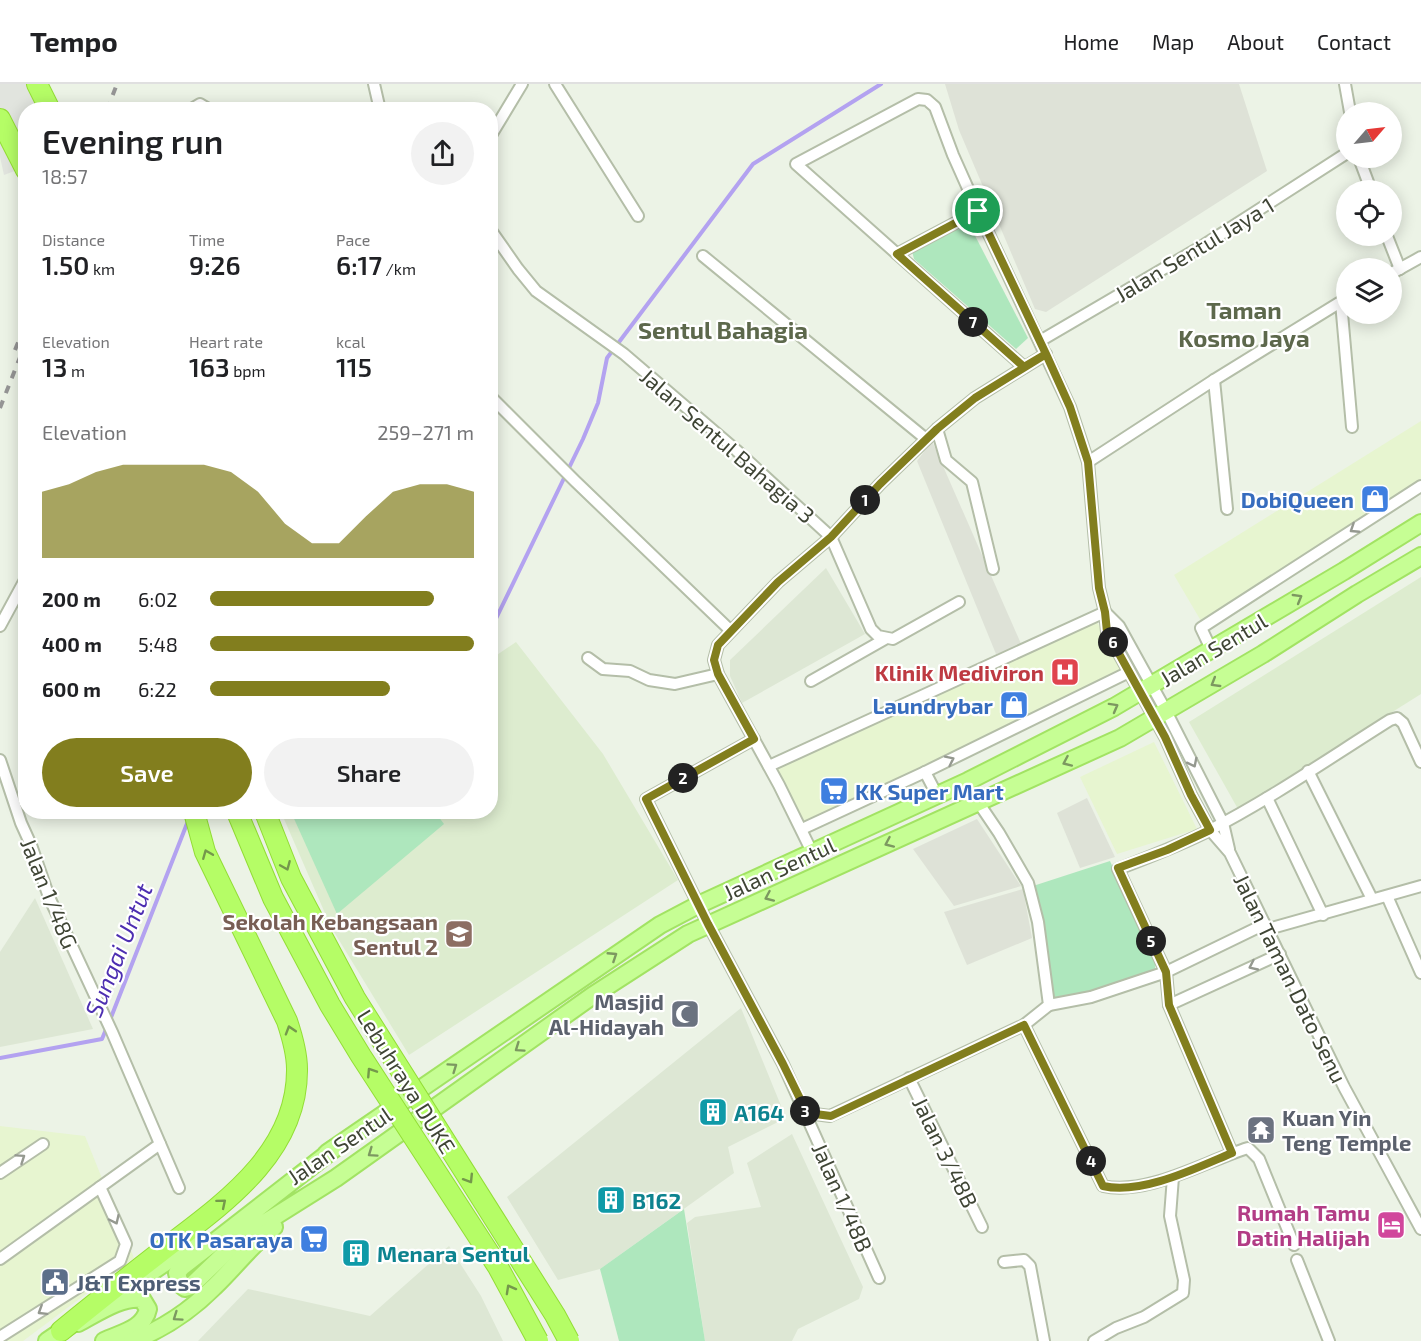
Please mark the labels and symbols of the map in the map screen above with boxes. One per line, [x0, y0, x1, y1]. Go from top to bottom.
north arrow [1336, 102, 1402, 168]
pin [952, 185, 1003, 236]
street label: Jalan Sentul Jaya 1 [1110, 191, 1278, 307]
district label: Taman Kosmo Jaya [1178, 295, 1310, 352]
pin: 7 [958, 307, 988, 337]
district label: Sentul Bahagia [638, 315, 808, 344]
street label: Jalan Sentul Bahagia 3 [636, 362, 820, 528]
shop icon: DobiQueen [1359, 483, 1391, 515]
pin: 1 [850, 485, 880, 515]
place label: DobiQueen [1241, 486, 1354, 513]
one-way arrow [1350, 522, 1361, 533]
one-way arrow [1292, 594, 1302, 606]
street label: Jalan Sentul [1155, 607, 1272, 691]
pin: 6 [1098, 627, 1128, 657]
hospital icon: Klinik Mediviron [1049, 656, 1081, 688]
place label: Klinik Mediviron [875, 659, 1044, 685]
one-way arrow [1211, 675, 1221, 687]
shop icon: Laundrybar [998, 689, 1030, 721]
place label: Laundrybar [872, 692, 994, 719]
one-way arrow [1107, 703, 1118, 714]
one-way arrow [1062, 755, 1073, 767]
one-way arrow [943, 756, 954, 767]
one-way arrow [1186, 757, 1197, 768]
pin: 2 [668, 763, 698, 793]
supermarket icon: KK Super Mart [818, 775, 850, 807]
place label: KK Super Mart [855, 778, 1004, 804]
street label: Jalan Sentul [719, 831, 839, 905]
street label: Jalan 1/48G [16, 834, 84, 952]
one-way arrow [884, 835, 895, 847]
one-way arrow [201, 849, 214, 860]
one-way arrow [279, 860, 291, 871]
street label: Jalan Taman Dato Senu [1229, 869, 1353, 1087]
water label: Sungai Untut [78, 878, 158, 1021]
one-way arrow [764, 890, 775, 902]
place label: Sekolah Kebangsaan Sentul 2 [223, 908, 438, 959]
school or university icon: Sekolah Kebangsaan Sentul 2 [443, 918, 475, 950]
pin: 5 [1136, 926, 1166, 956]
one-way arrow [607, 953, 618, 964]
one-way arrow [1249, 959, 1260, 971]
place label: Masjid Al-Hidayah [549, 988, 664, 1040]
mosque icon: Masjid Al-Hidayah [669, 998, 701, 1030]
street label: Lebuhraya DUKE [352, 1004, 462, 1158]
one-way arrow [285, 1025, 297, 1036]
one-way arrow [515, 1041, 526, 1052]
one-way arrow [446, 1063, 457, 1074]
one-way arrow [367, 1068, 379, 1078]
street label: Jalan 3/48B [908, 1092, 984, 1212]
building icon: A164 [697, 1096, 729, 1128]
pin: 3 [790, 1096, 820, 1126]
place label: A164 [734, 1099, 784, 1125]
street label: Jalan Sentul [282, 1100, 396, 1189]
place label: Kuan Yin Teng Temple [1282, 1104, 1411, 1155]
temple icon: Kuan Yin Teng Temple [1245, 1114, 1277, 1146]
street label: Jalan 1/48B [807, 1138, 879, 1256]
one-way arrow [367, 1146, 378, 1157]
pin: 4 [1076, 1146, 1106, 1176]
one-way arrow [15, 1154, 26, 1165]
one-way arrow [461, 1173, 473, 1183]
building icon: B162 [595, 1184, 627, 1216]
place label: B162 [632, 1187, 681, 1213]
place label: Rumah Tamu Datin Halijah [1236, 1199, 1370, 1250]
one-way arrow [215, 1200, 226, 1211]
hotel icon: Rumah Tamu Datin Halijah [1375, 1209, 1407, 1241]
one-way arrow [108, 1214, 120, 1225]
supermarket icon: OTK Pasaraya [298, 1223, 330, 1255]
place label: OTK Pasaraya [149, 1226, 293, 1253]
building icon: Menara Sentul [340, 1237, 372, 1269]
place label: Menara Sentul [377, 1240, 531, 1266]
public building icon: J&T Express [39, 1266, 71, 1298]
place label: J&T Express [76, 1269, 201, 1295]
one-way arrow [506, 1285, 517, 1296]
one-way arrow [38, 1303, 48, 1315]
one-way arrow [172, 1310, 183, 1321]

